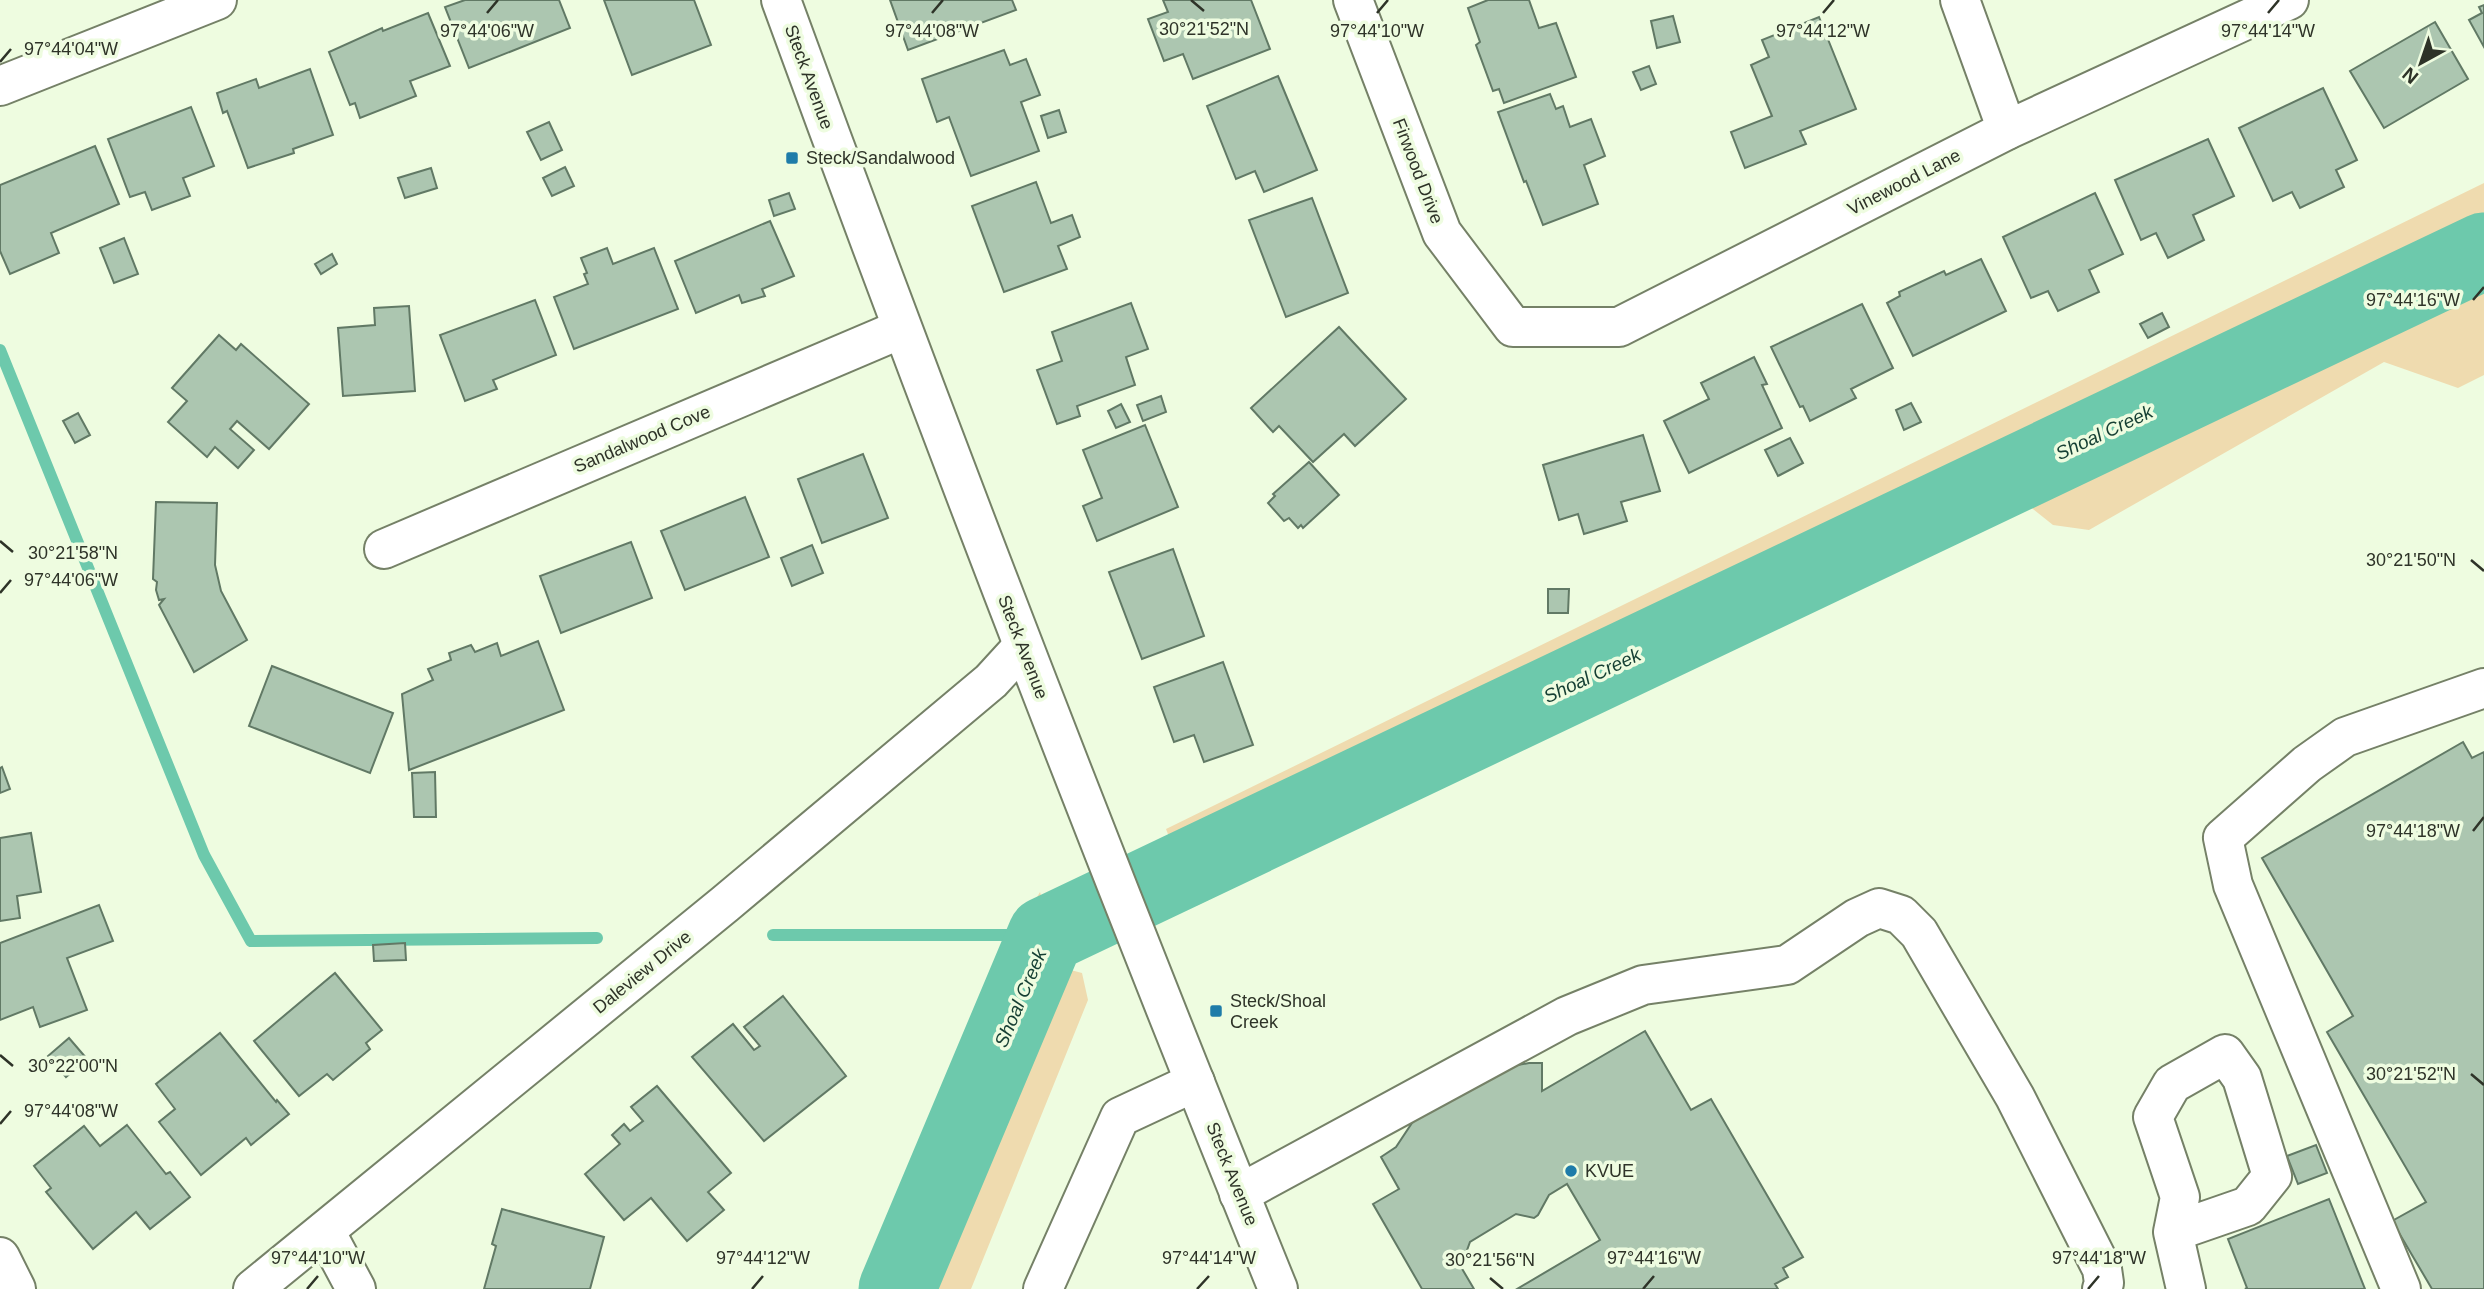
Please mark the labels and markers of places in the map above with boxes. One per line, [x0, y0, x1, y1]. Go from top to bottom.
place label: Steck/Sandalwood [806, 148, 955, 168]
marker: Steck/Sandalwood [784, 150, 800, 166]
place label: Steck/Shoal Creek [1230, 991, 1326, 1032]
marker: Steck/Shoal Creek [1208, 1003, 1224, 1019]
place label: KVUE [1585, 1161, 1634, 1181]
marker: KVUE [1563, 1163, 1579, 1179]

